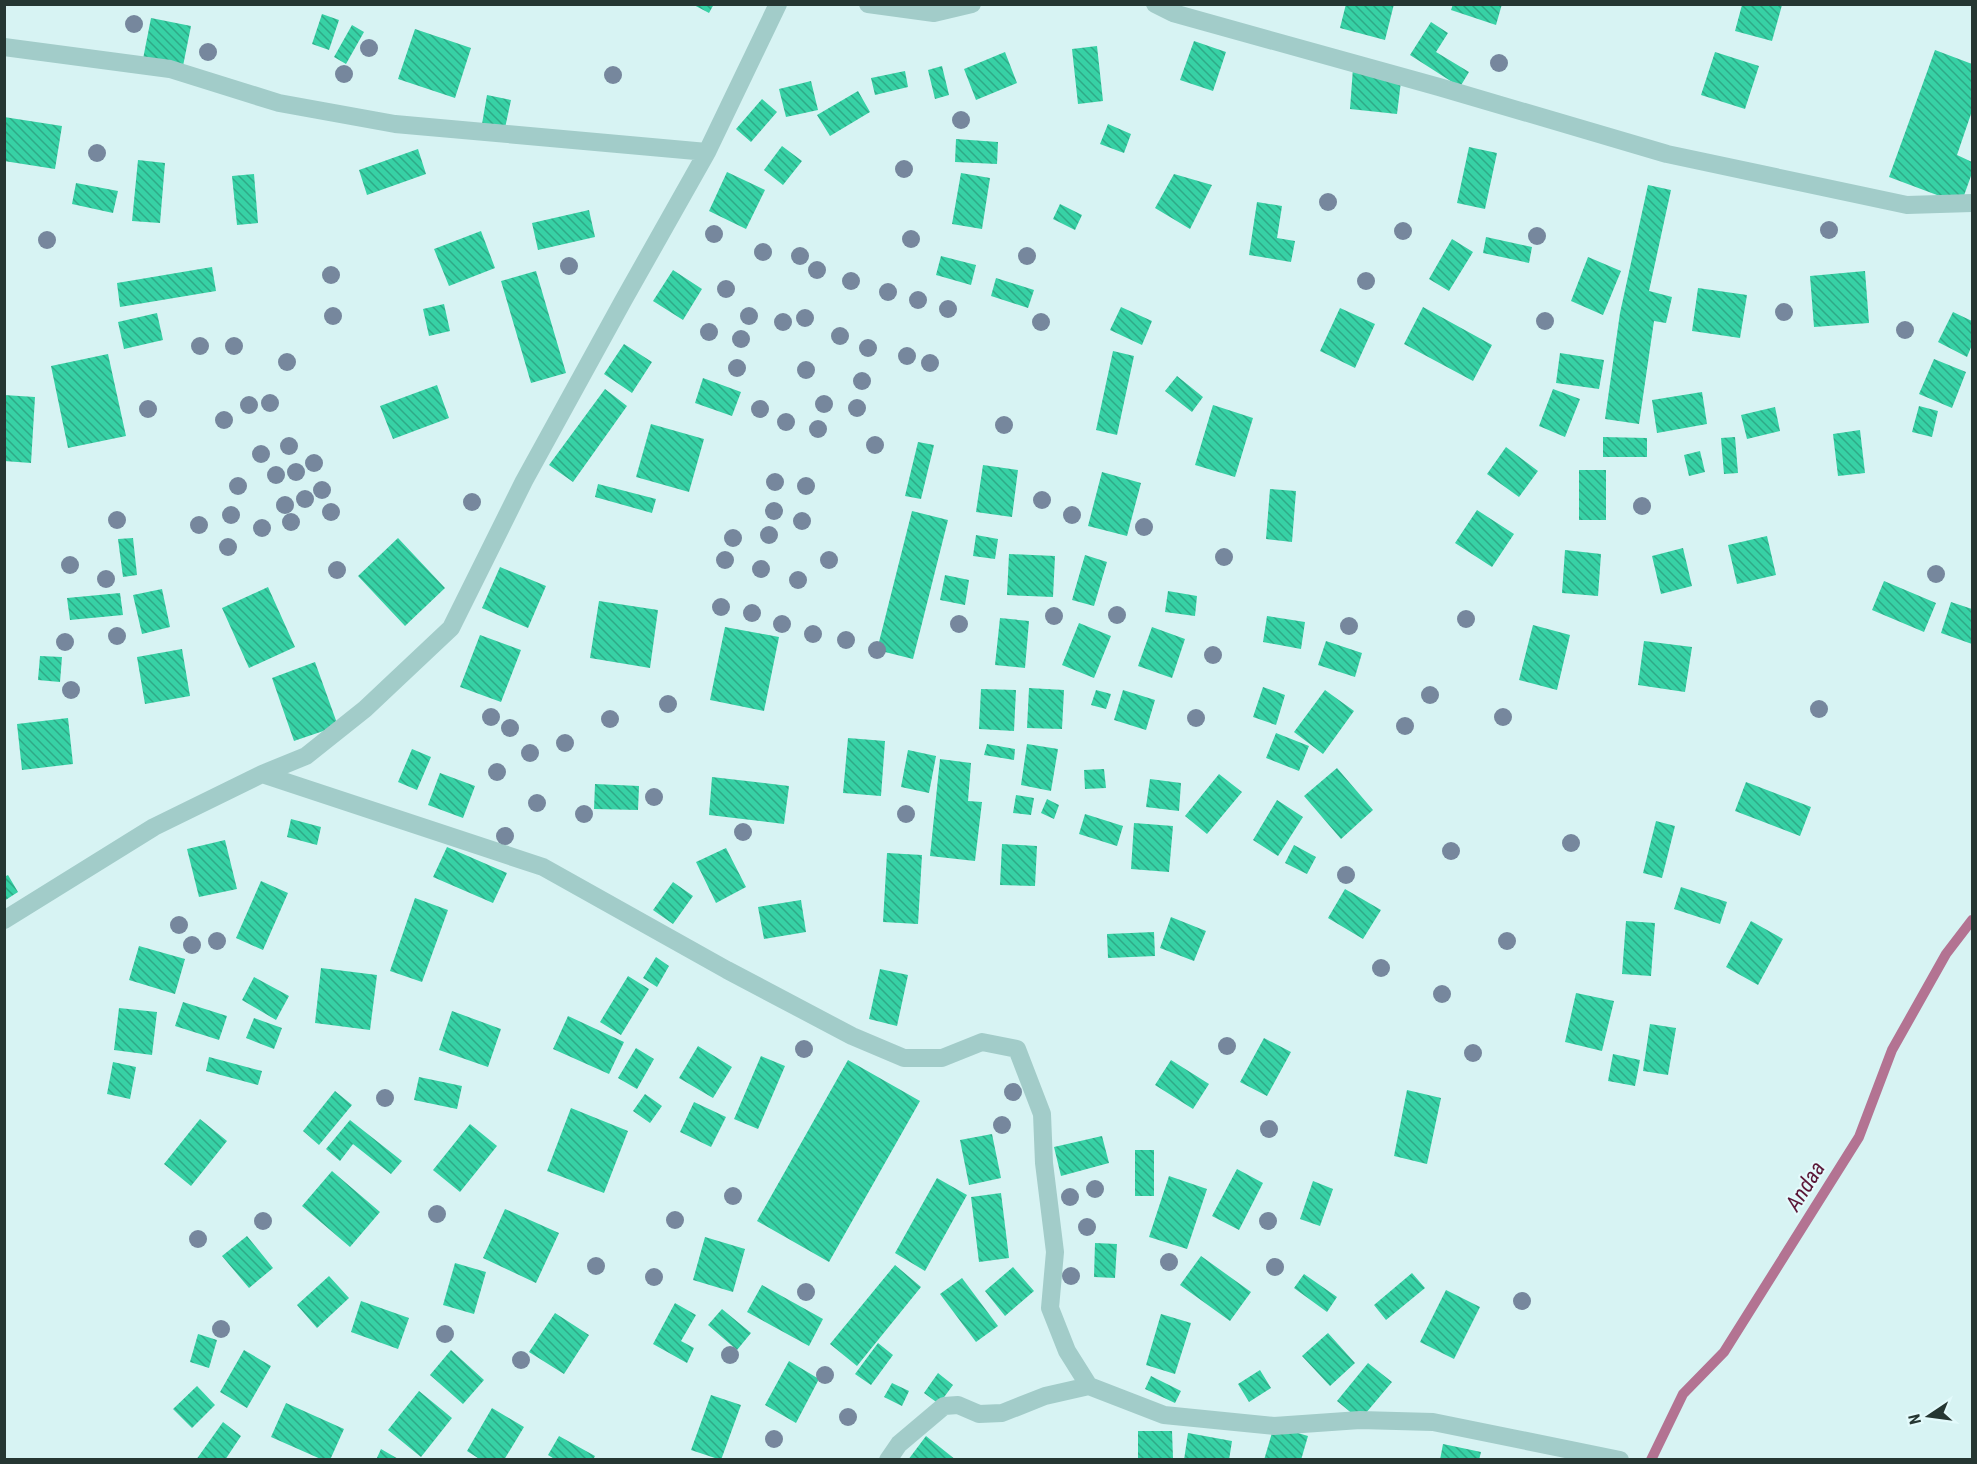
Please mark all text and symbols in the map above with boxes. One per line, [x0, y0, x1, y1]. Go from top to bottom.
water label: Andaa [1780, 1157, 1830, 1216]
north arrow [1899, 1386, 1959, 1446]
text: N [1905, 1412, 1925, 1426]

